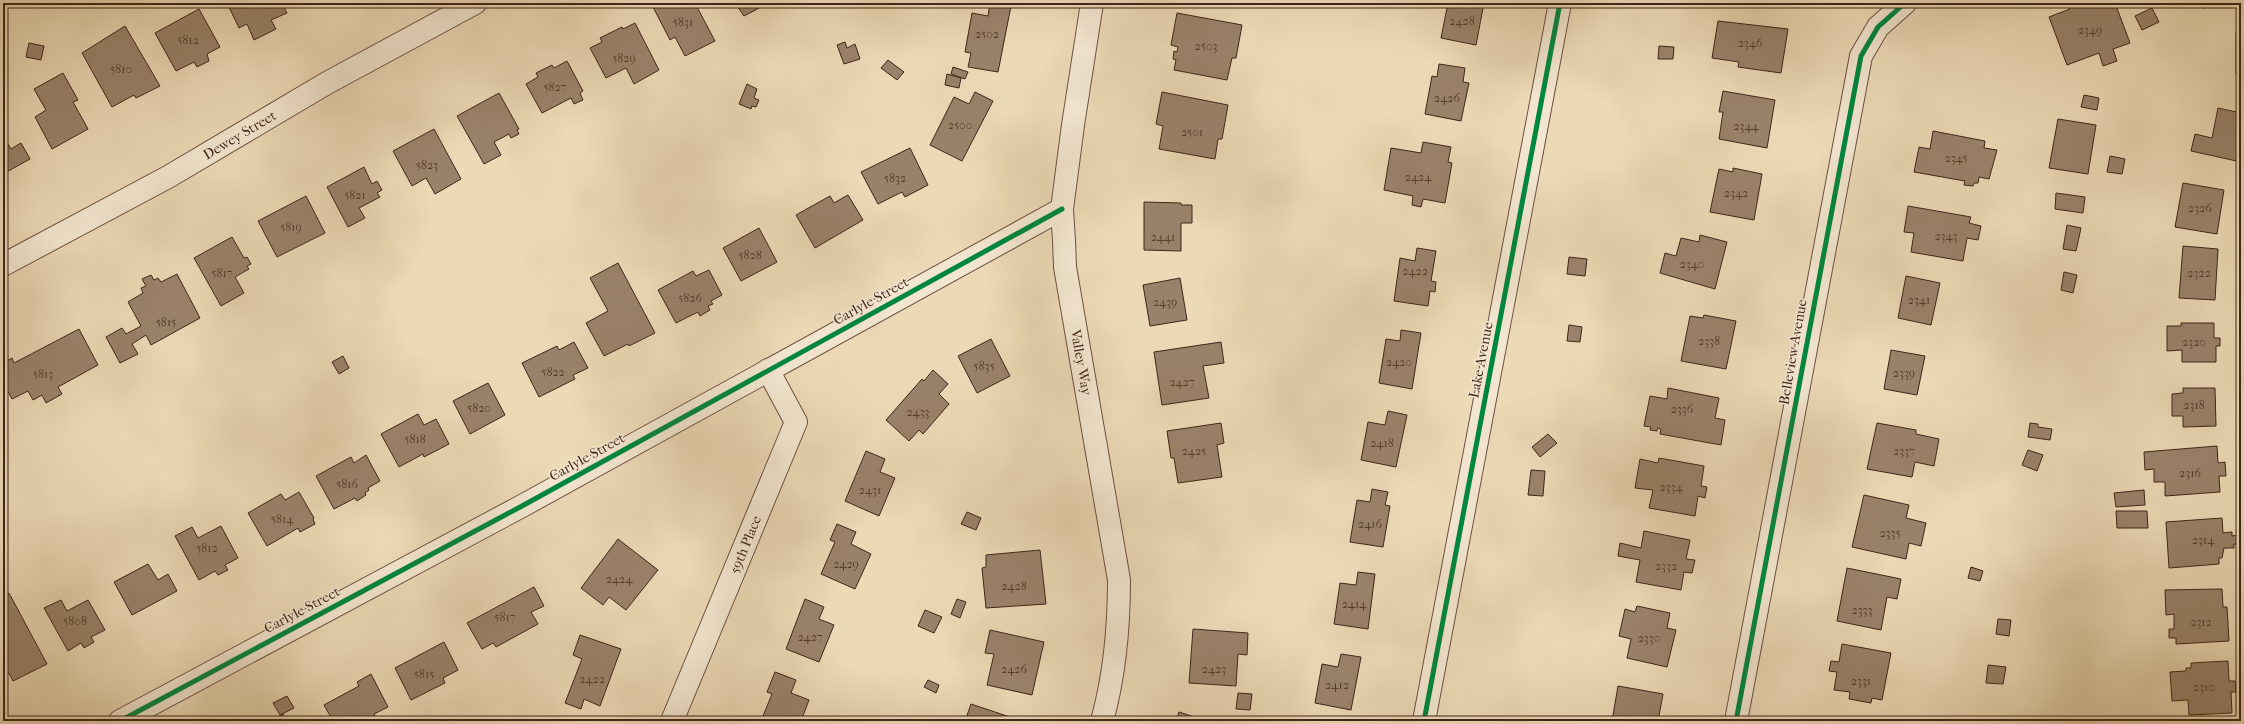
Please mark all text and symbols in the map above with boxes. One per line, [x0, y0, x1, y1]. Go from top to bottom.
house number: 2428 [1449, 14, 1475, 28]
house number: 5831 [673, 15, 693, 29]
house number: 2349 [2078, 23, 2102, 37]
house number: 2502 [975, 27, 999, 41]
house number: 5812 [177, 33, 199, 47]
house number: 2346 [1738, 36, 1763, 50]
house number: 2503 [1195, 39, 1218, 53]
house number: 5829 [612, 51, 636, 65]
house number: 5810 [110, 62, 132, 76]
house number: 5827 [543, 80, 567, 94]
house number: 2426 [1434, 91, 1460, 105]
street label: Dewey Street [200, 107, 279, 163]
house number: 2500 [948, 118, 972, 132]
house number: 2344 [1733, 119, 1760, 133]
house number: 2501 [1181, 125, 1203, 139]
house number: 2345 [1944, 151, 1968, 165]
house number: 5823 [416, 158, 438, 172]
house number: 2424 [1405, 170, 1432, 184]
house number: 5832 [884, 171, 906, 185]
house number: 2342 [1724, 186, 1748, 200]
house number: 5821 [344, 188, 366, 202]
house number: 2326 [2188, 201, 2212, 215]
house number: 5819 [280, 220, 302, 234]
house number: 2343 [1934, 229, 1958, 243]
house number: 2441 [1151, 230, 1175, 244]
house number: 5828 [738, 248, 762, 262]
house number: 2340 [1680, 257, 1704, 271]
house number: 2422 [1402, 264, 1428, 278]
house number: 5817 [211, 266, 233, 280]
house number: 2322 [2187, 266, 2211, 280]
street label: Carlyle Street [830, 273, 912, 329]
house number: 5826 [678, 291, 702, 305]
house number: 2341 [1908, 293, 1930, 307]
house number: 2439 [1153, 295, 1177, 309]
street label: Belleview Avenue [1775, 298, 1811, 406]
house number: 5815 [156, 315, 176, 329]
street label: Lake Avenue [1465, 320, 1497, 399]
street label: Valley Way [1067, 327, 1096, 397]
house number: 2338 [1698, 334, 1720, 348]
house number: 2320 [2182, 335, 2206, 349]
house number: 2420 [1386, 355, 1412, 369]
house number: 5835 [973, 359, 995, 373]
house number: 5822 [541, 365, 565, 379]
house number: 2339 [1893, 366, 1915, 380]
house number: 5813 [33, 367, 53, 381]
house number: 2427 [1169, 375, 1195, 389]
house number: 2318 [2183, 398, 2205, 412]
house number: 5820 [467, 401, 491, 415]
house number: 2336 [1671, 402, 1694, 416]
house number: 2433 [906, 405, 930, 419]
street label: Carlyle Street [546, 429, 628, 485]
house number: 5818 [404, 432, 426, 446]
house number: 2418 [1370, 436, 1394, 450]
house number: 2425 [1182, 444, 1206, 458]
house number: 2337 [1893, 444, 1915, 458]
house number: 2316 [2179, 466, 2201, 480]
house number: 5816 [336, 477, 358, 491]
house number: 2334 [1659, 480, 1683, 494]
house number: 2431 [859, 483, 881, 497]
house number: 5814 [271, 512, 294, 526]
street label: 59th Place [726, 513, 765, 576]
house number: 2416 [1358, 517, 1382, 531]
house number: 2335 [1879, 526, 1901, 540]
house number: 2314 [2192, 533, 2215, 547]
house number: 5812 [196, 541, 218, 555]
house number: 2429 [833, 557, 859, 571]
house number: 2332 [1655, 559, 1677, 573]
house number: 2424 [606, 572, 633, 586]
house number: 2428 [1001, 579, 1027, 593]
street label: Carlyle Street [261, 583, 343, 637]
house number: 2414 [1342, 597, 1367, 611]
house number: 2333 [1852, 603, 1873, 617]
house number: 5817 [494, 610, 516, 624]
house number: 5808 [63, 614, 87, 628]
house number: 2312 [2190, 615, 2212, 629]
house number: 2427 [797, 630, 823, 644]
house number: 2330 [1638, 631, 1660, 645]
house number: 2426 [1001, 662, 1027, 676]
house number: 2423 [1202, 662, 1226, 676]
house number: 5815 [414, 667, 434, 681]
house number: 2422 [579, 672, 605, 686]
house number: 2331 [1851, 674, 1871, 688]
house number: 2412 [1325, 678, 1349, 692]
house number: 2310 [2193, 680, 2215, 694]

